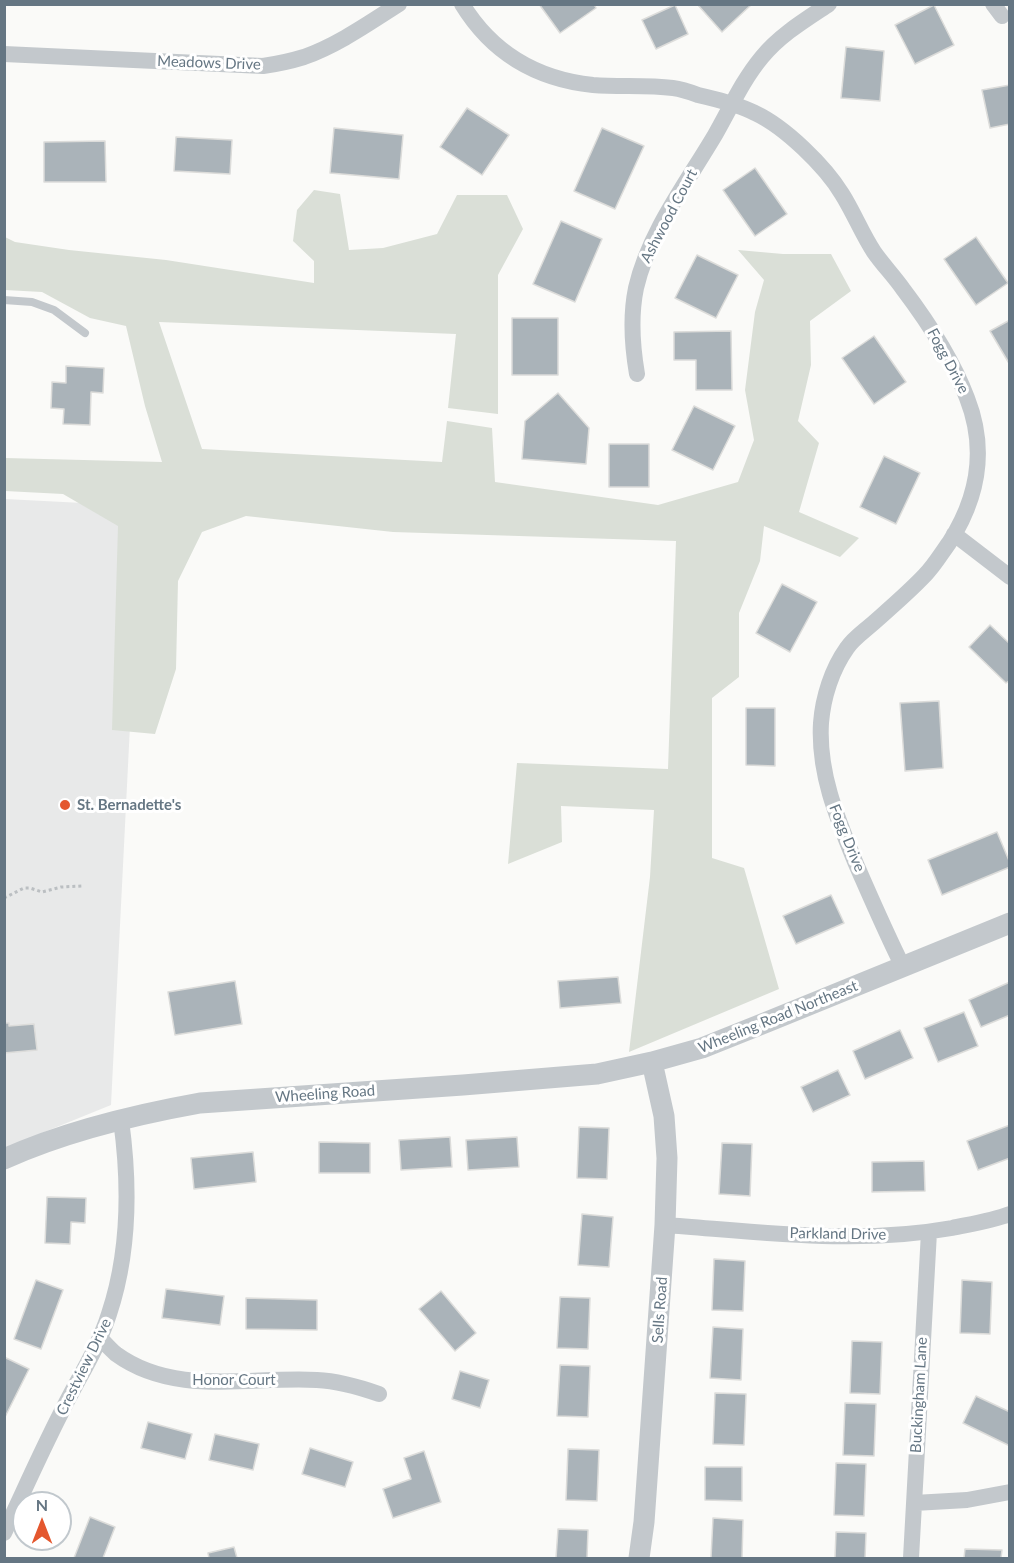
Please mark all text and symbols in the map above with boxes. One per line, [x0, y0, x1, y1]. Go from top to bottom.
street label: Meadows Drive [157, 52, 261, 74]
street label: Ashwood Court [637, 166, 701, 266]
street label: Fogg Drive [923, 325, 973, 397]
place label: St. Bernadette's [77, 796, 181, 814]
marker: St. Bernadette's [58, 798, 72, 812]
street label: Fogg Drive [825, 801, 869, 875]
street label: Wheeling Road Northeast [696, 977, 860, 1057]
street label: Wheeling Road [274, 1082, 376, 1106]
street label: Parkland Drive [790, 1224, 886, 1244]
street label: Sells Road [649, 1276, 671, 1344]
street label: Crestview Drive [53, 1316, 115, 1418]
street label: Buckingham Lane [907, 1337, 931, 1453]
street label: Honor Court [192, 1371, 276, 1389]
north arrow [12, 1491, 72, 1551]
text: N [36, 1495, 48, 1514]

